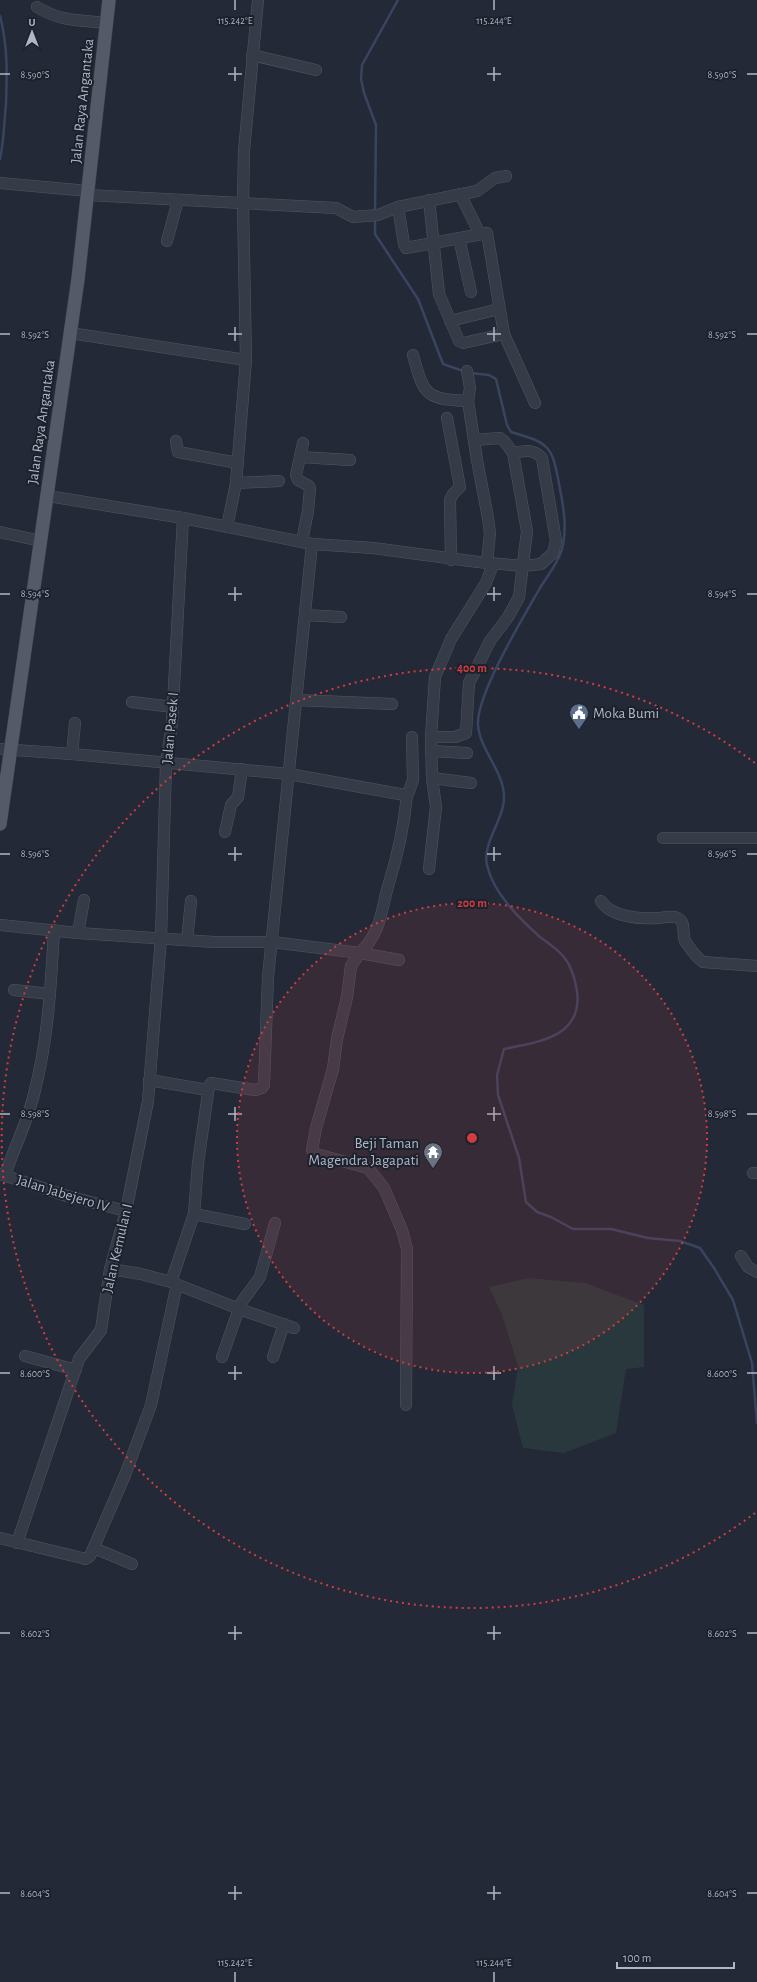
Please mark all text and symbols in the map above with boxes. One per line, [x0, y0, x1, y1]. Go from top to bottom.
north arrow [12, 12, 52, 52]
text: 115.242°E [217, 16, 253, 26]
text: 115.244°E [476, 16, 512, 26]
text: U [28, 17, 36, 28]
street label: Jalan Raya Angantaka [68, 38, 97, 164]
text: 8.590°S [21, 70, 50, 80]
text: 8.590°S [708, 70, 737, 80]
text: 8.592°S [21, 330, 49, 340]
text: 8.592°S [708, 330, 736, 340]
street label: Jalan Raya Angantaka [25, 359, 58, 485]
text: 8.594°S [21, 589, 49, 599]
text: 8.594°S [708, 589, 736, 599]
text: 400 m [457, 662, 487, 674]
street label: Jalan Pasek I [160, 691, 181, 765]
public building icon: Moka Bumi [568, 702, 590, 730]
place label: Moka Bumi [593, 706, 659, 721]
text: 8.596°S [21, 849, 49, 859]
text: 8.596°S [708, 849, 736, 859]
text: 200 m [457, 897, 487, 909]
text: 8.598°S [21, 1109, 49, 1119]
text: 8.598°S [708, 1109, 736, 1119]
centre of rings [465, 1131, 479, 1145]
place label: Beji Taman Magendra Jagapati [308, 1136, 419, 1168]
temple icon: Beji Taman Magendra Jagapati [422, 1141, 444, 1169]
street label: Jalan Jabejero IV [15, 1172, 111, 1215]
street label: Jalan Kemulan I [100, 1202, 135, 1294]
text: 8.600°S [20, 1369, 50, 1379]
text: 8.600°S [707, 1369, 737, 1379]
text: 8.602°S [20, 1629, 50, 1639]
text: 8.602°S [707, 1629, 737, 1639]
text: 8.604°S [20, 1889, 50, 1899]
text: 8.604°S [707, 1889, 737, 1899]
scale bar [617, 1944, 734, 1970]
text: 100 m [623, 1952, 651, 1964]
text: 115.242°E [217, 1958, 253, 1968]
text: 115.244°E [476, 1958, 512, 1968]

